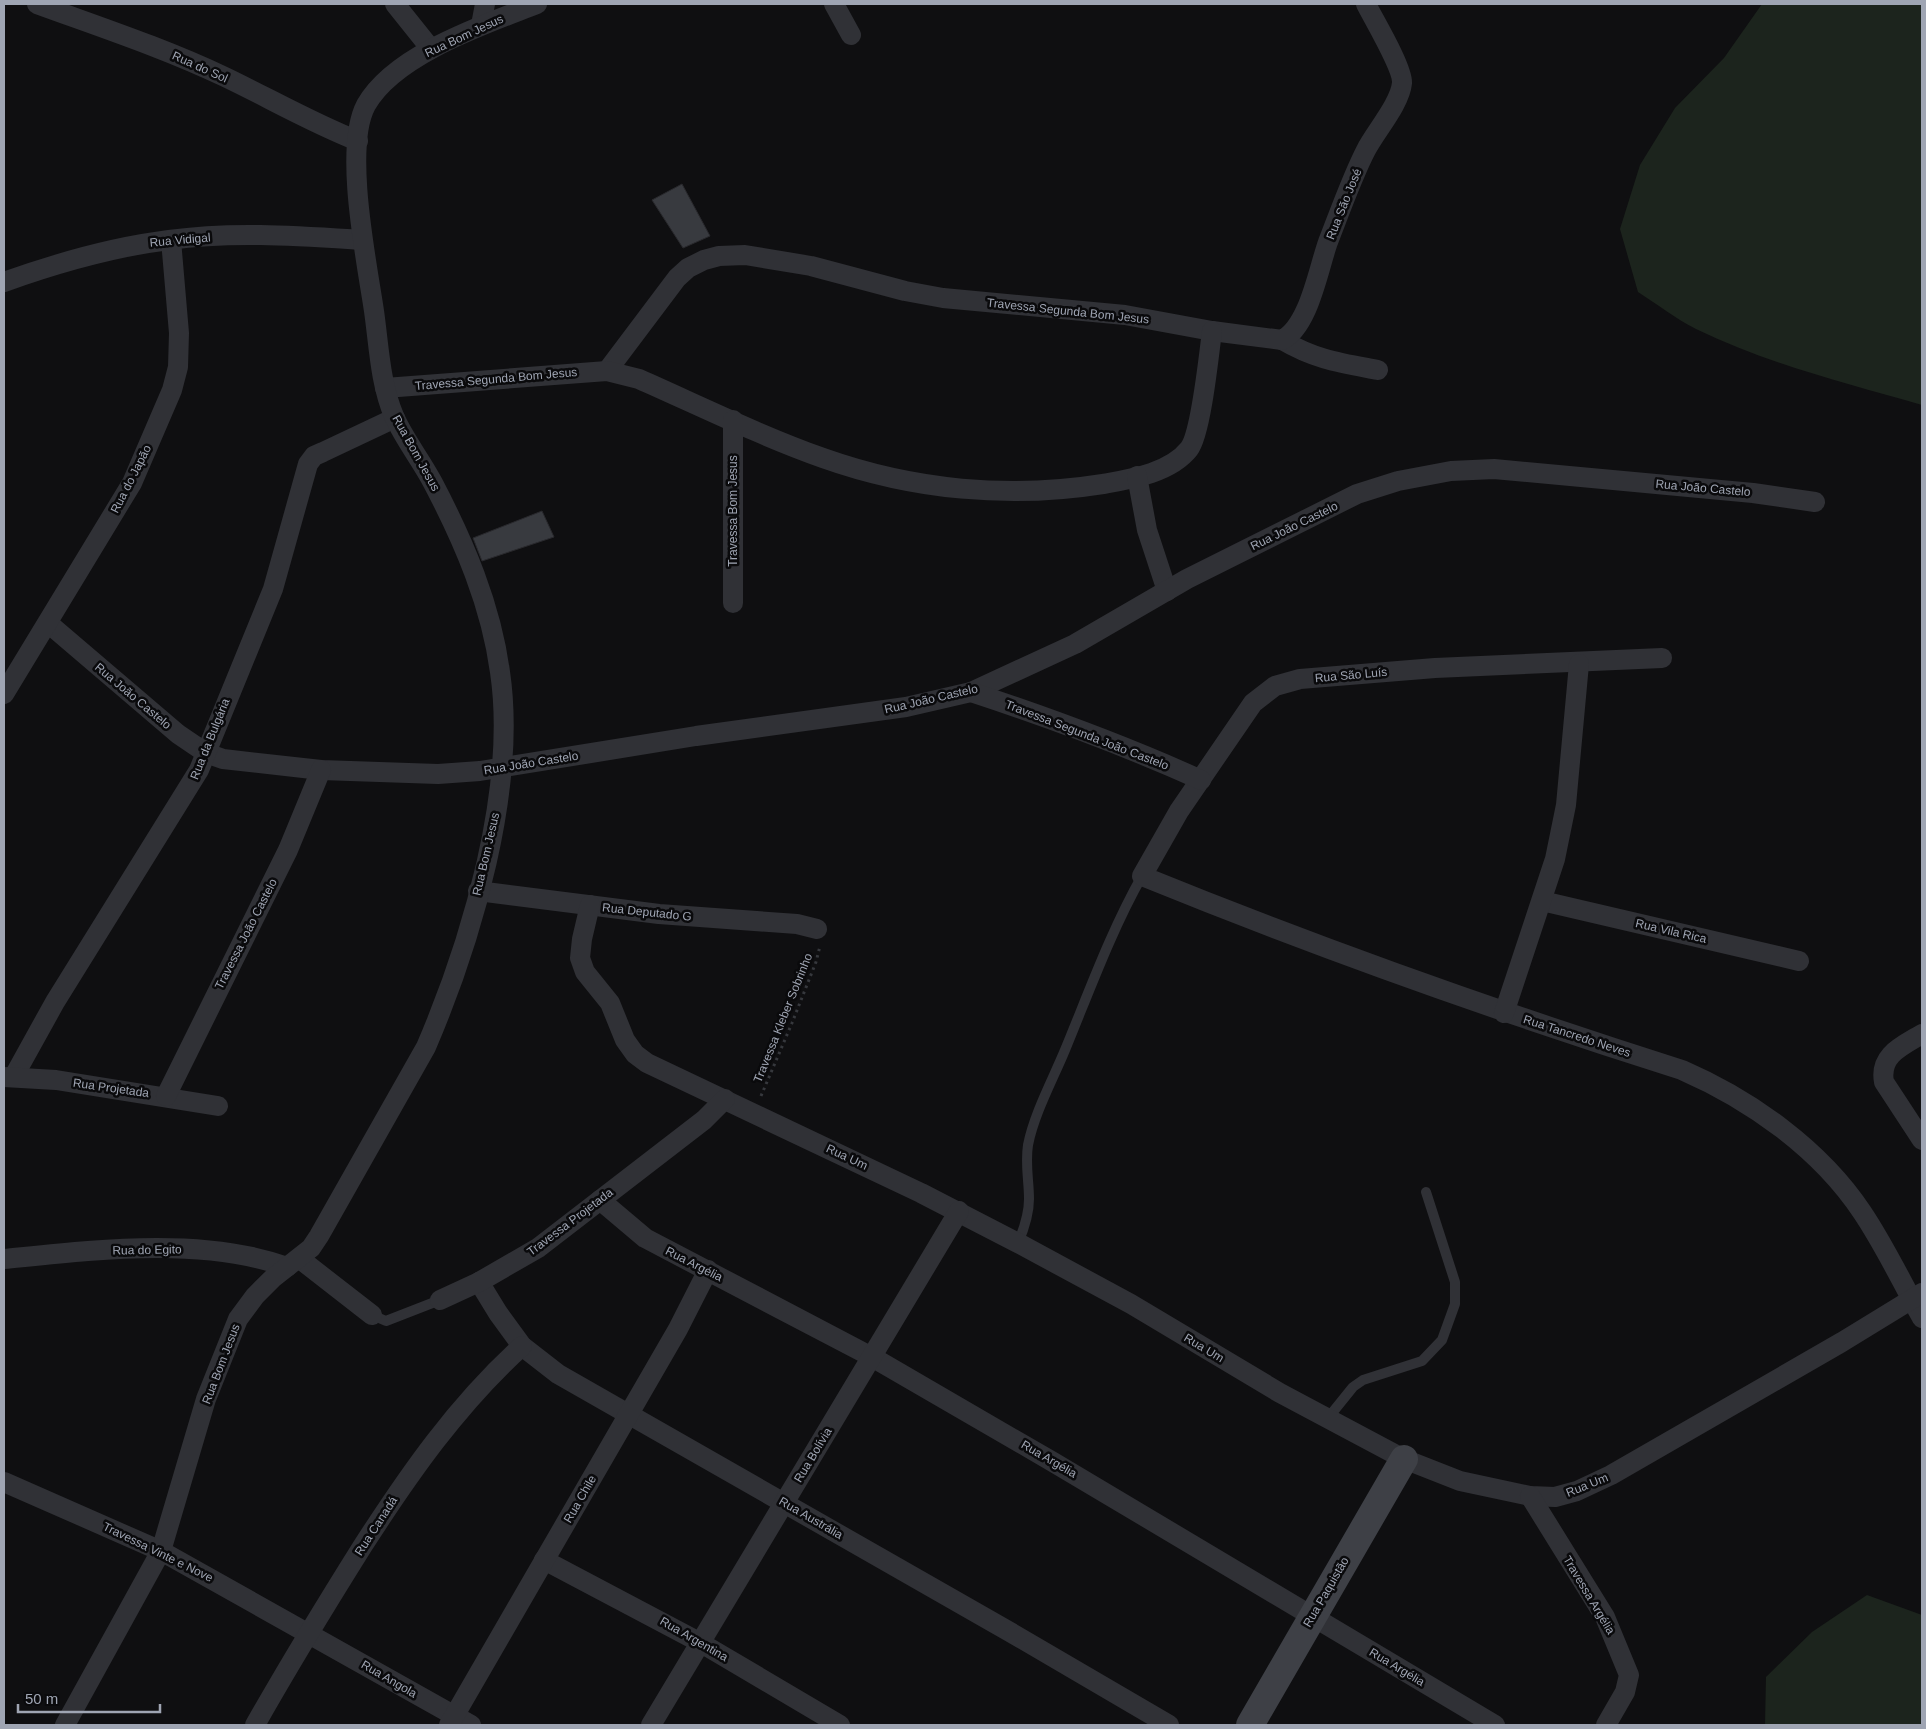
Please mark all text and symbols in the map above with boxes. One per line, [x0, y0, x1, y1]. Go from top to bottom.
street label: Rua Bom Jesus [423, 12, 505, 60]
street label: Rua do Sol [170, 49, 230, 85]
street label: Rua São José [1323, 166, 1365, 242]
street label: Rua Vidigal [149, 230, 211, 250]
street label: Travessa Segunda Bom Jesus [986, 296, 1150, 326]
street label: Travessa Segunda Bom Jesus [414, 365, 578, 393]
street label: Rua Bom Jesus [389, 413, 443, 493]
street label: Rua do Japão [108, 442, 154, 515]
street label: Travessa Bom Jesus [726, 455, 740, 567]
street label: Rua João Castelo [1655, 477, 1751, 499]
street label: Rua João Castelo [1248, 499, 1340, 553]
street label: Rua João Castelo [92, 660, 174, 732]
street label: Rua São Luís [1314, 665, 1388, 685]
street label: Rua João Castelo [883, 681, 979, 717]
street label: Rua da Bulgária [187, 696, 233, 782]
street label: Travessa Segunda João Castelo [1003, 697, 1171, 773]
street label: Rua João Castelo [483, 749, 580, 777]
street label: Rua Bom Jesus [470, 811, 502, 897]
street label: Travessa João Castelo [212, 876, 280, 992]
street label: Rua Deputado G [601, 900, 693, 924]
street label: Rua Vila Rica [1634, 916, 1708, 946]
street label: Travessa Kleber Sobrinho [751, 951, 816, 1085]
street label: Rua Tancredo Neves [1522, 1012, 1632, 1060]
street label: Rua Projetada [72, 1076, 150, 1100]
street label: Rua Um [824, 1141, 870, 1173]
street label: Travessa Projetada [524, 1185, 616, 1259]
street label: Rua do Egito [112, 1242, 182, 1258]
street label: Rua Argélia [663, 1244, 725, 1284]
street label: Rua Bom Jesus [199, 1322, 243, 1406]
street label: Rua Um [1182, 1331, 1226, 1365]
street label: Rua Bolívia [791, 1425, 835, 1485]
street label: Rua Argélia [1019, 1437, 1080, 1481]
street label: Rua Um [1564, 1470, 1610, 1500]
street label: Rua Chile [561, 1472, 599, 1525]
street label: Rua Canadá [352, 1494, 400, 1558]
street label: Rua Austrália [777, 1494, 846, 1542]
street label: Travessa Vinte e Nove [101, 1519, 216, 1585]
street label: Travessa Argélia [1560, 1553, 1618, 1637]
street label: Rua Paquistão [1300, 1554, 1352, 1630]
street label: Rua Argentina [658, 1614, 731, 1664]
street label: Rua Argélia [1367, 1645, 1427, 1689]
street label: Rua Angola [359, 1657, 420, 1701]
scale bar [18, 1682, 160, 1714]
text: 50 m [25, 1690, 58, 1707]

